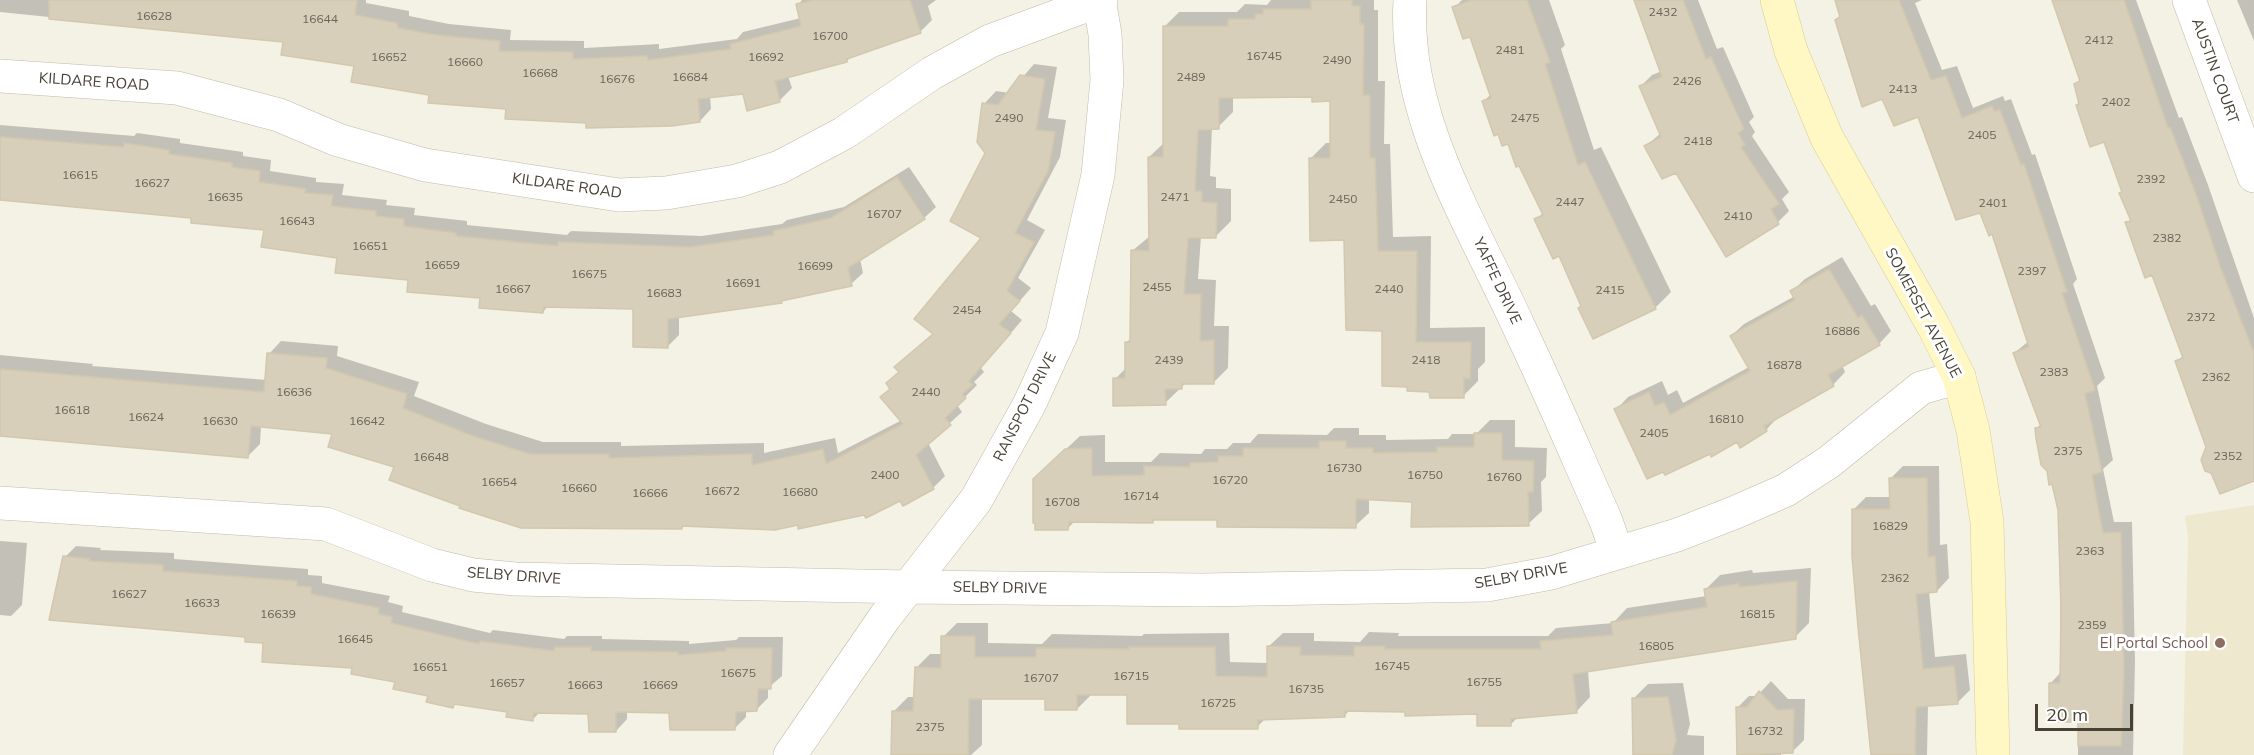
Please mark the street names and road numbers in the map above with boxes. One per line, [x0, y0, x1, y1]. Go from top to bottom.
street label: AUSTIN COURT [2188, 16, 2242, 126]
street label: KILDARE ROAD [38, 69, 150, 95]
street label: KILDARE ROAD [511, 169, 623, 203]
street label: YAFFE DRIVE [1469, 235, 1525, 327]
street label: SOMERSET AVENUE [1881, 245, 1965, 381]
street label: RANSPOT DRIVE [990, 349, 1060, 465]
street label: SELBY DRIVE [1473, 559, 1569, 593]
street label: SELBY DRIVE [466, 564, 562, 588]
street label: SELBY DRIVE [953, 578, 1047, 598]

